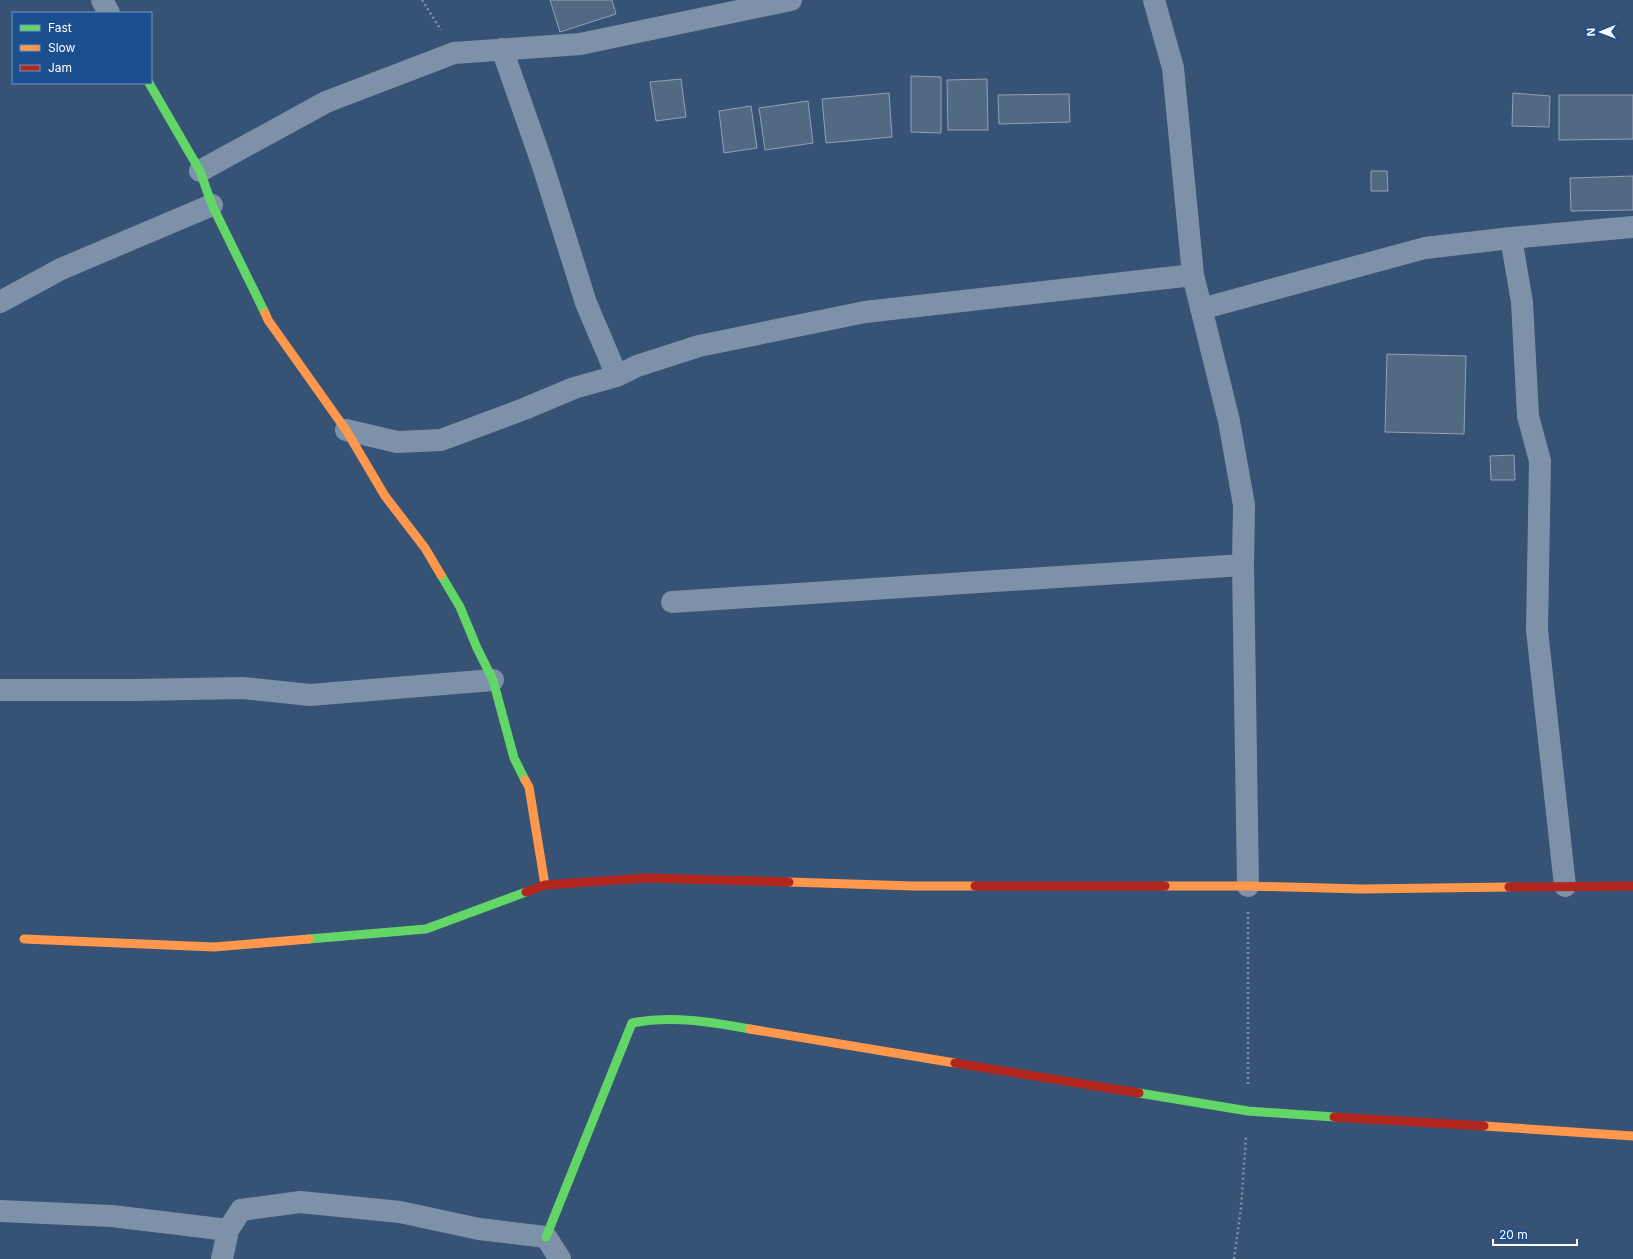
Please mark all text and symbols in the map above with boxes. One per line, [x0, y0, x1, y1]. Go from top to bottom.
legend [12, 12, 152, 84]
north arrow [1581, 12, 1621, 52]
text: Fast [48, 20, 72, 35]
text: N [1584, 28, 1598, 36]
text: Slow [48, 40, 76, 55]
text: Jam [48, 60, 72, 75]
scale bar [1493, 1221, 1577, 1247]
text: 20 m [1499, 1227, 1528, 1242]

